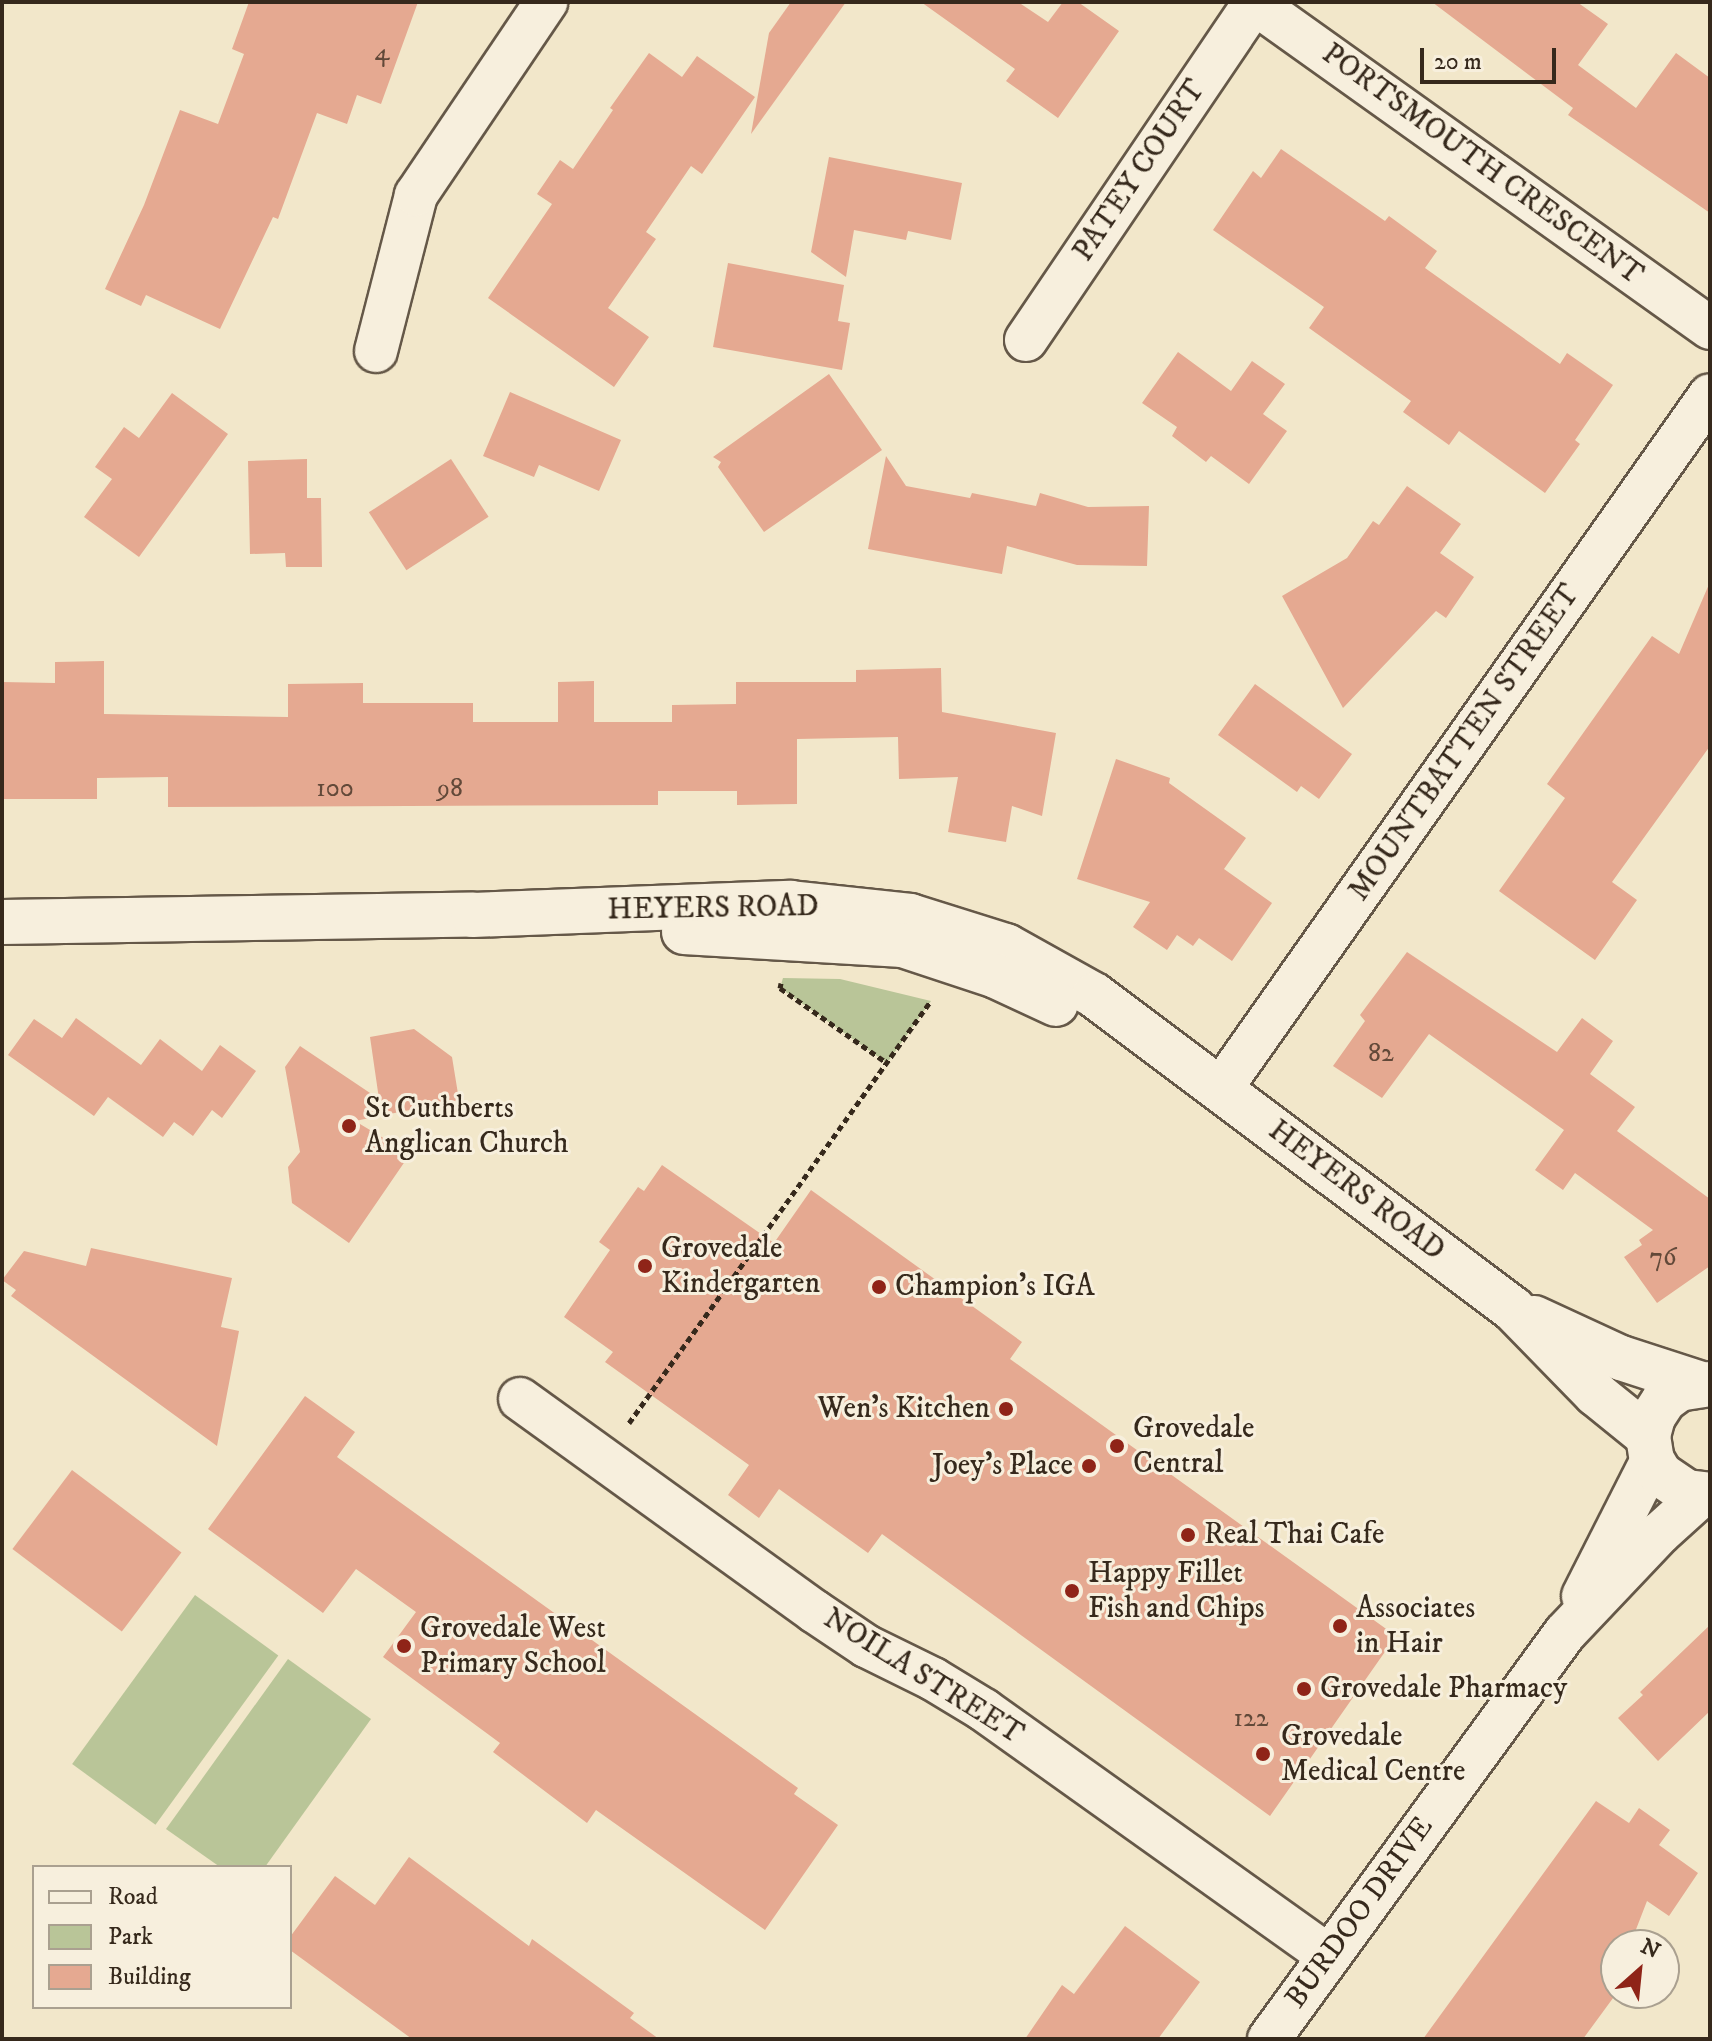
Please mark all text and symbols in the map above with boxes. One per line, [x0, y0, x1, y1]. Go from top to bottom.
scale bar [1424, 32, 1560, 82]
street label: PORTSMOUTH CRESCENT [1314, 36, 1650, 294]
house number: 4 [375, 37, 389, 69]
text: 20 m [1434, 47, 1482, 77]
street label: PATEY COURT [1066, 73, 1214, 269]
street label: MOUNTBATTEN STREET [1342, 578, 1588, 908]
house number: 100 [316, 773, 354, 805]
house number: 98 [437, 773, 463, 805]
street label: HEYERS ROAD [607, 889, 819, 929]
house number: 82 [1368, 1038, 1394, 1070]
place label: St Cuthberts Anglican Church [365, 1091, 569, 1162]
street label: HEYERS ROAD [1261, 1113, 1451, 1269]
marker: St Cuthberts Anglican Church [340, 1117, 358, 1135]
place label: Grovedale Kindergarten [661, 1231, 820, 1302]
house number: 76 [1649, 1242, 1677, 1274]
marker: Grovedale Kindergarten [636, 1257, 654, 1275]
place label: Champion's IGA [895, 1269, 1095, 1305]
marker: Champion's IGA [870, 1278, 888, 1296]
place label: Wen's Kitchen [817, 1391, 990, 1427]
marker: Wen's Kitchen [997, 1400, 1015, 1418]
place label: Grovedale Central [1133, 1411, 1254, 1482]
marker: Grovedale Central [1108, 1437, 1126, 1455]
place label: Joey's Place [932, 1448, 1073, 1484]
marker: Joey's Place [1080, 1457, 1098, 1475]
place label: Real Thai Cafe [1204, 1517, 1384, 1553]
marker: Real Thai Cafe [1179, 1526, 1197, 1544]
place label: Happy Fillet Fish and Chips [1088, 1556, 1265, 1626]
marker: Happy Fillet Fish and Chips [1063, 1582, 1081, 1600]
place label: Associates in Hair [1356, 1591, 1475, 1662]
street label: NOILA STREET [816, 1601, 1030, 1753]
place label: Grovedale West Primary School [420, 1611, 606, 1682]
marker: Associates in Hair [1331, 1617, 1349, 1635]
marker: Grovedale West Primary School [395, 1637, 413, 1655]
place label: Grovedale Pharmacy [1320, 1671, 1567, 1707]
marker: Grovedale Pharmacy [1295, 1680, 1313, 1698]
house number: 122 [1233, 1703, 1269, 1735]
place label: Grovedale Medical Centre [1281, 1719, 1465, 1790]
marker: Grovedale Medical Centre [1252, 1743, 1274, 1765]
street label: BURDOO DRIVE [1278, 1810, 1442, 2016]
legend [32, 1865, 292, 2009]
text: Road [108, 1882, 158, 1912]
text: Park [108, 1922, 153, 1952]
north arrow [1600, 1929, 1680, 2009]
text: N [1636, 1933, 1664, 1965]
text: Building [108, 1962, 191, 1992]

